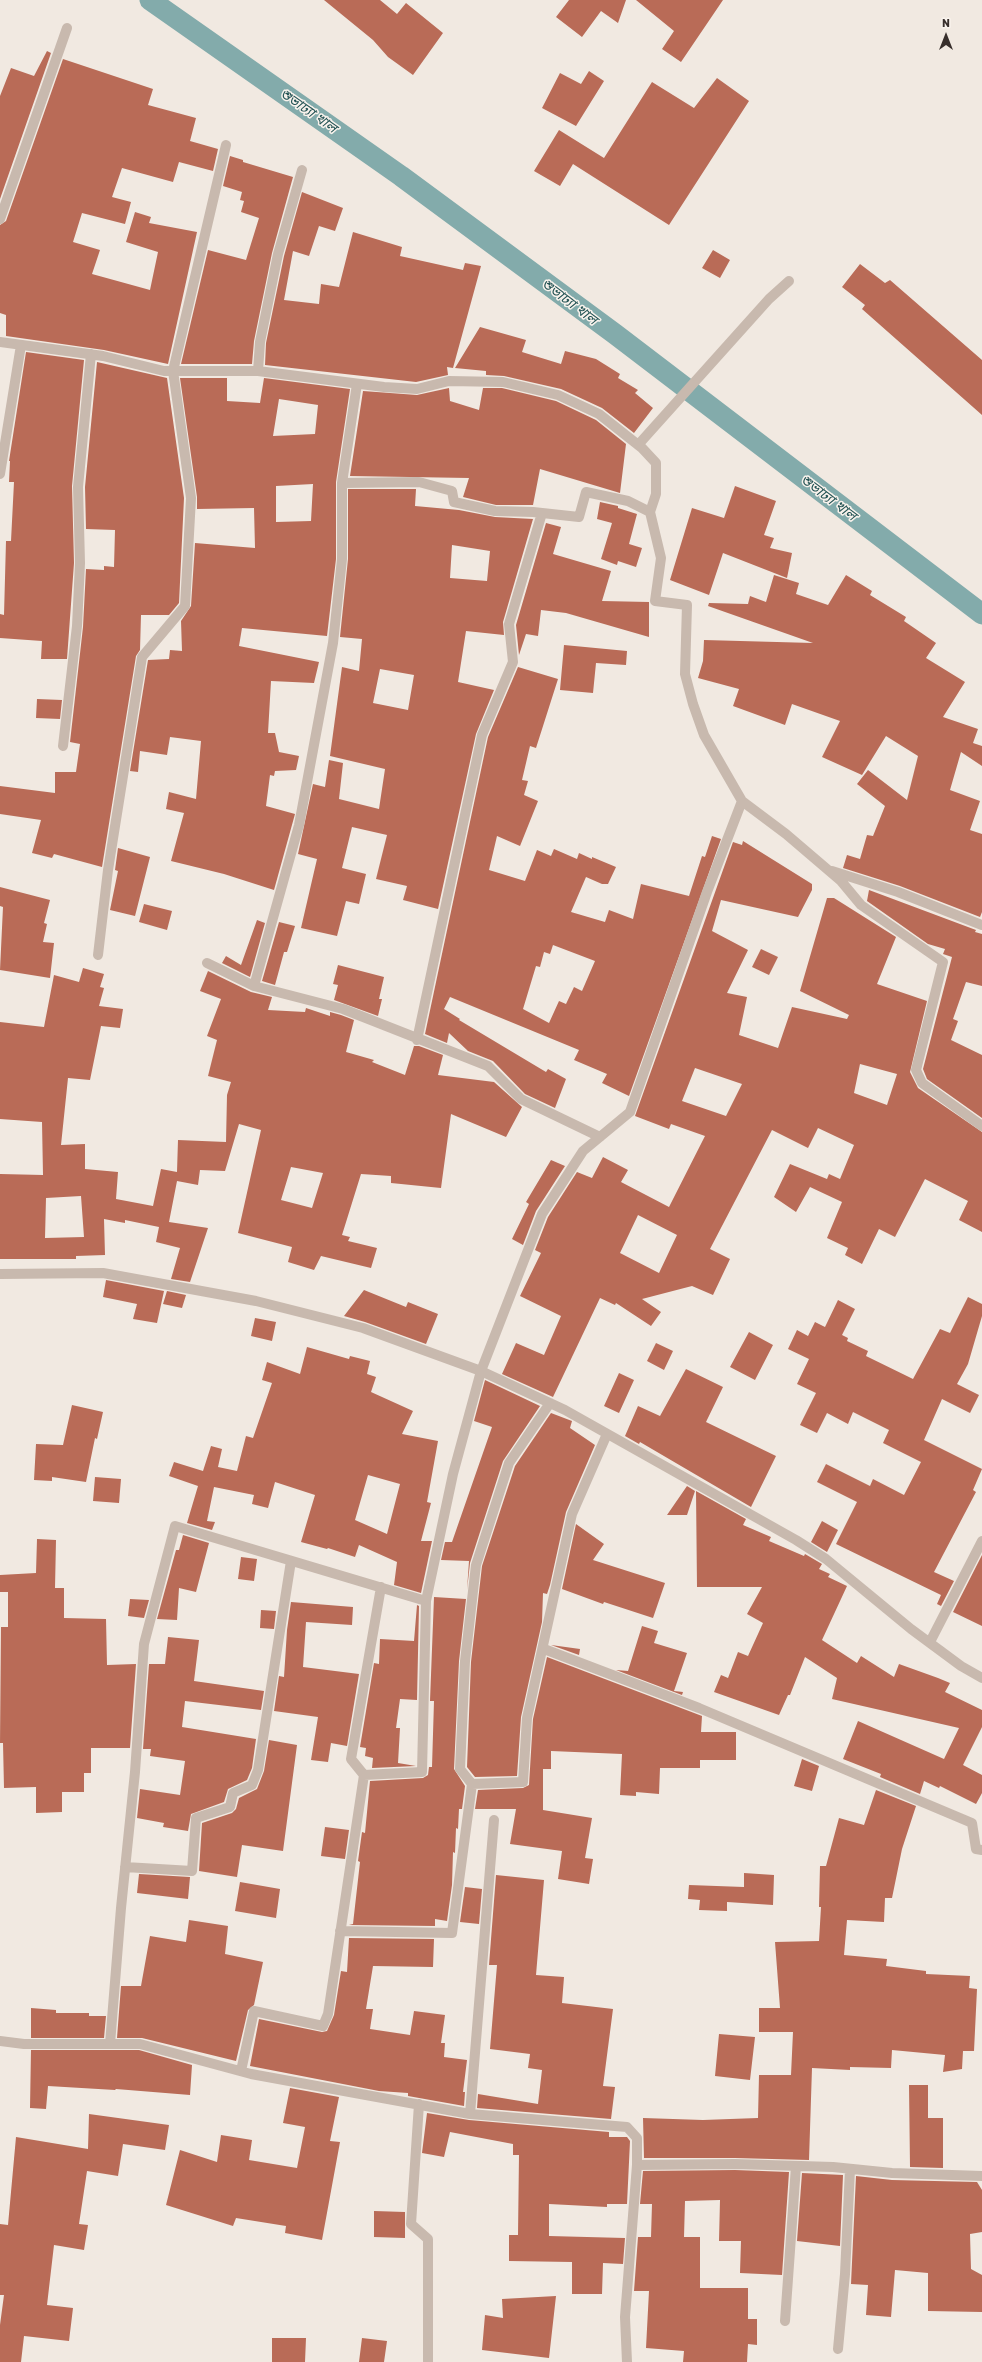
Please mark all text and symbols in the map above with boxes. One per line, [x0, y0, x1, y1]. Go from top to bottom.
north arrow [926, 16, 966, 56]
text: N [942, 17, 950, 30]
water label: শুভাঢ্যা খাল [276, 85, 340, 137]
water label: শুভাঢ্যা খাল [538, 275, 600, 329]
water label: শুভাঢ্যা খাল [797, 471, 859, 525]

